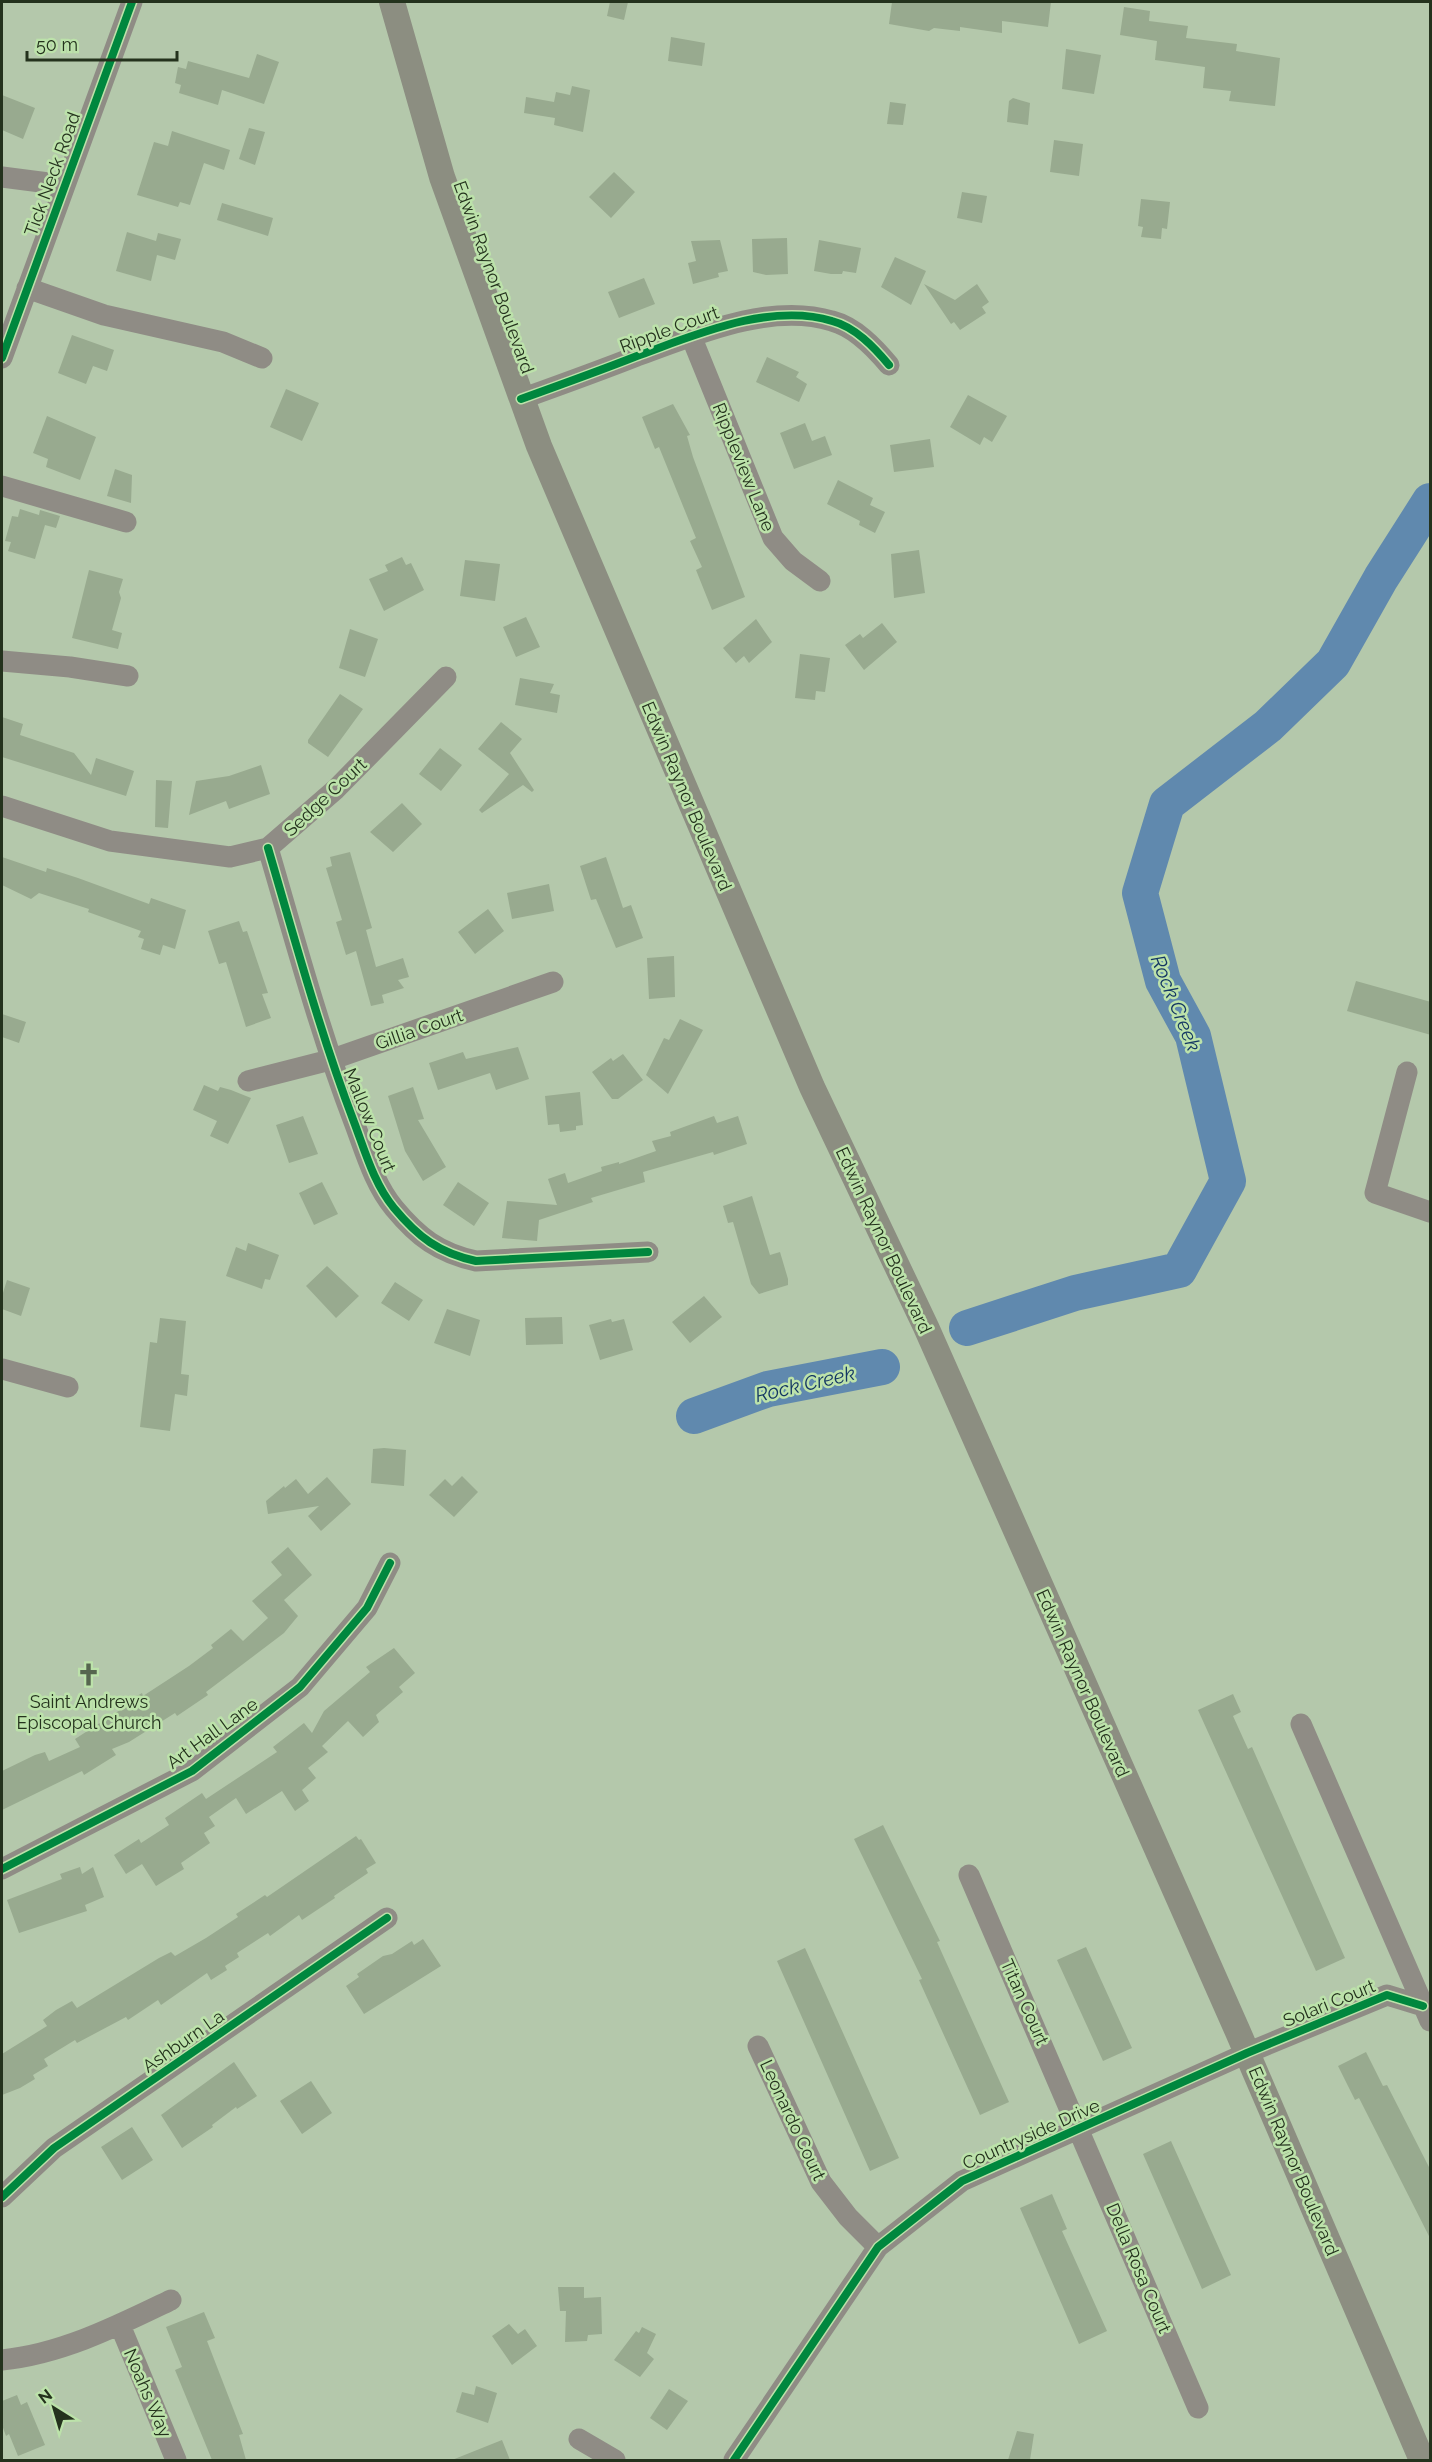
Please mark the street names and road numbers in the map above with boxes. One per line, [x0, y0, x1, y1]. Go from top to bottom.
street label: Tick Neck Road [20, 109, 84, 239]
street label: Edwin Raynor Boulevard [449, 178, 539, 376]
street label: Ripple Court [617, 301, 721, 357]
street label: Rippleview Lane [709, 400, 780, 535]
street label: Edwin Raynor Boulevard [638, 698, 736, 894]
street label: Sedge Court [279, 753, 371, 841]
street label: Gillia Court [373, 1004, 465, 1054]
street label: Mallow Court [340, 1065, 400, 1175]
street label: Edwin Raynor Boulevard [832, 1144, 936, 1336]
street label: Edwin Raynor Boulevard [1032, 1586, 1134, 1780]
street label: Art Hall Lane [162, 1693, 262, 1773]
street label: Titan Court [997, 1956, 1053, 2048]
street label: Solari Court [1280, 1975, 1378, 2031]
street label: Ashburn La [138, 2005, 228, 2077]
street label: Leonardo Court [756, 2056, 830, 2184]
street label: Edwin Raynor Boulevard [1245, 2063, 1343, 2259]
street label: Countryside Drive [959, 2094, 1103, 2174]
street label: Della Rosa Court [1102, 2200, 1176, 2336]
street label: Noahs Way [120, 2345, 176, 2441]

